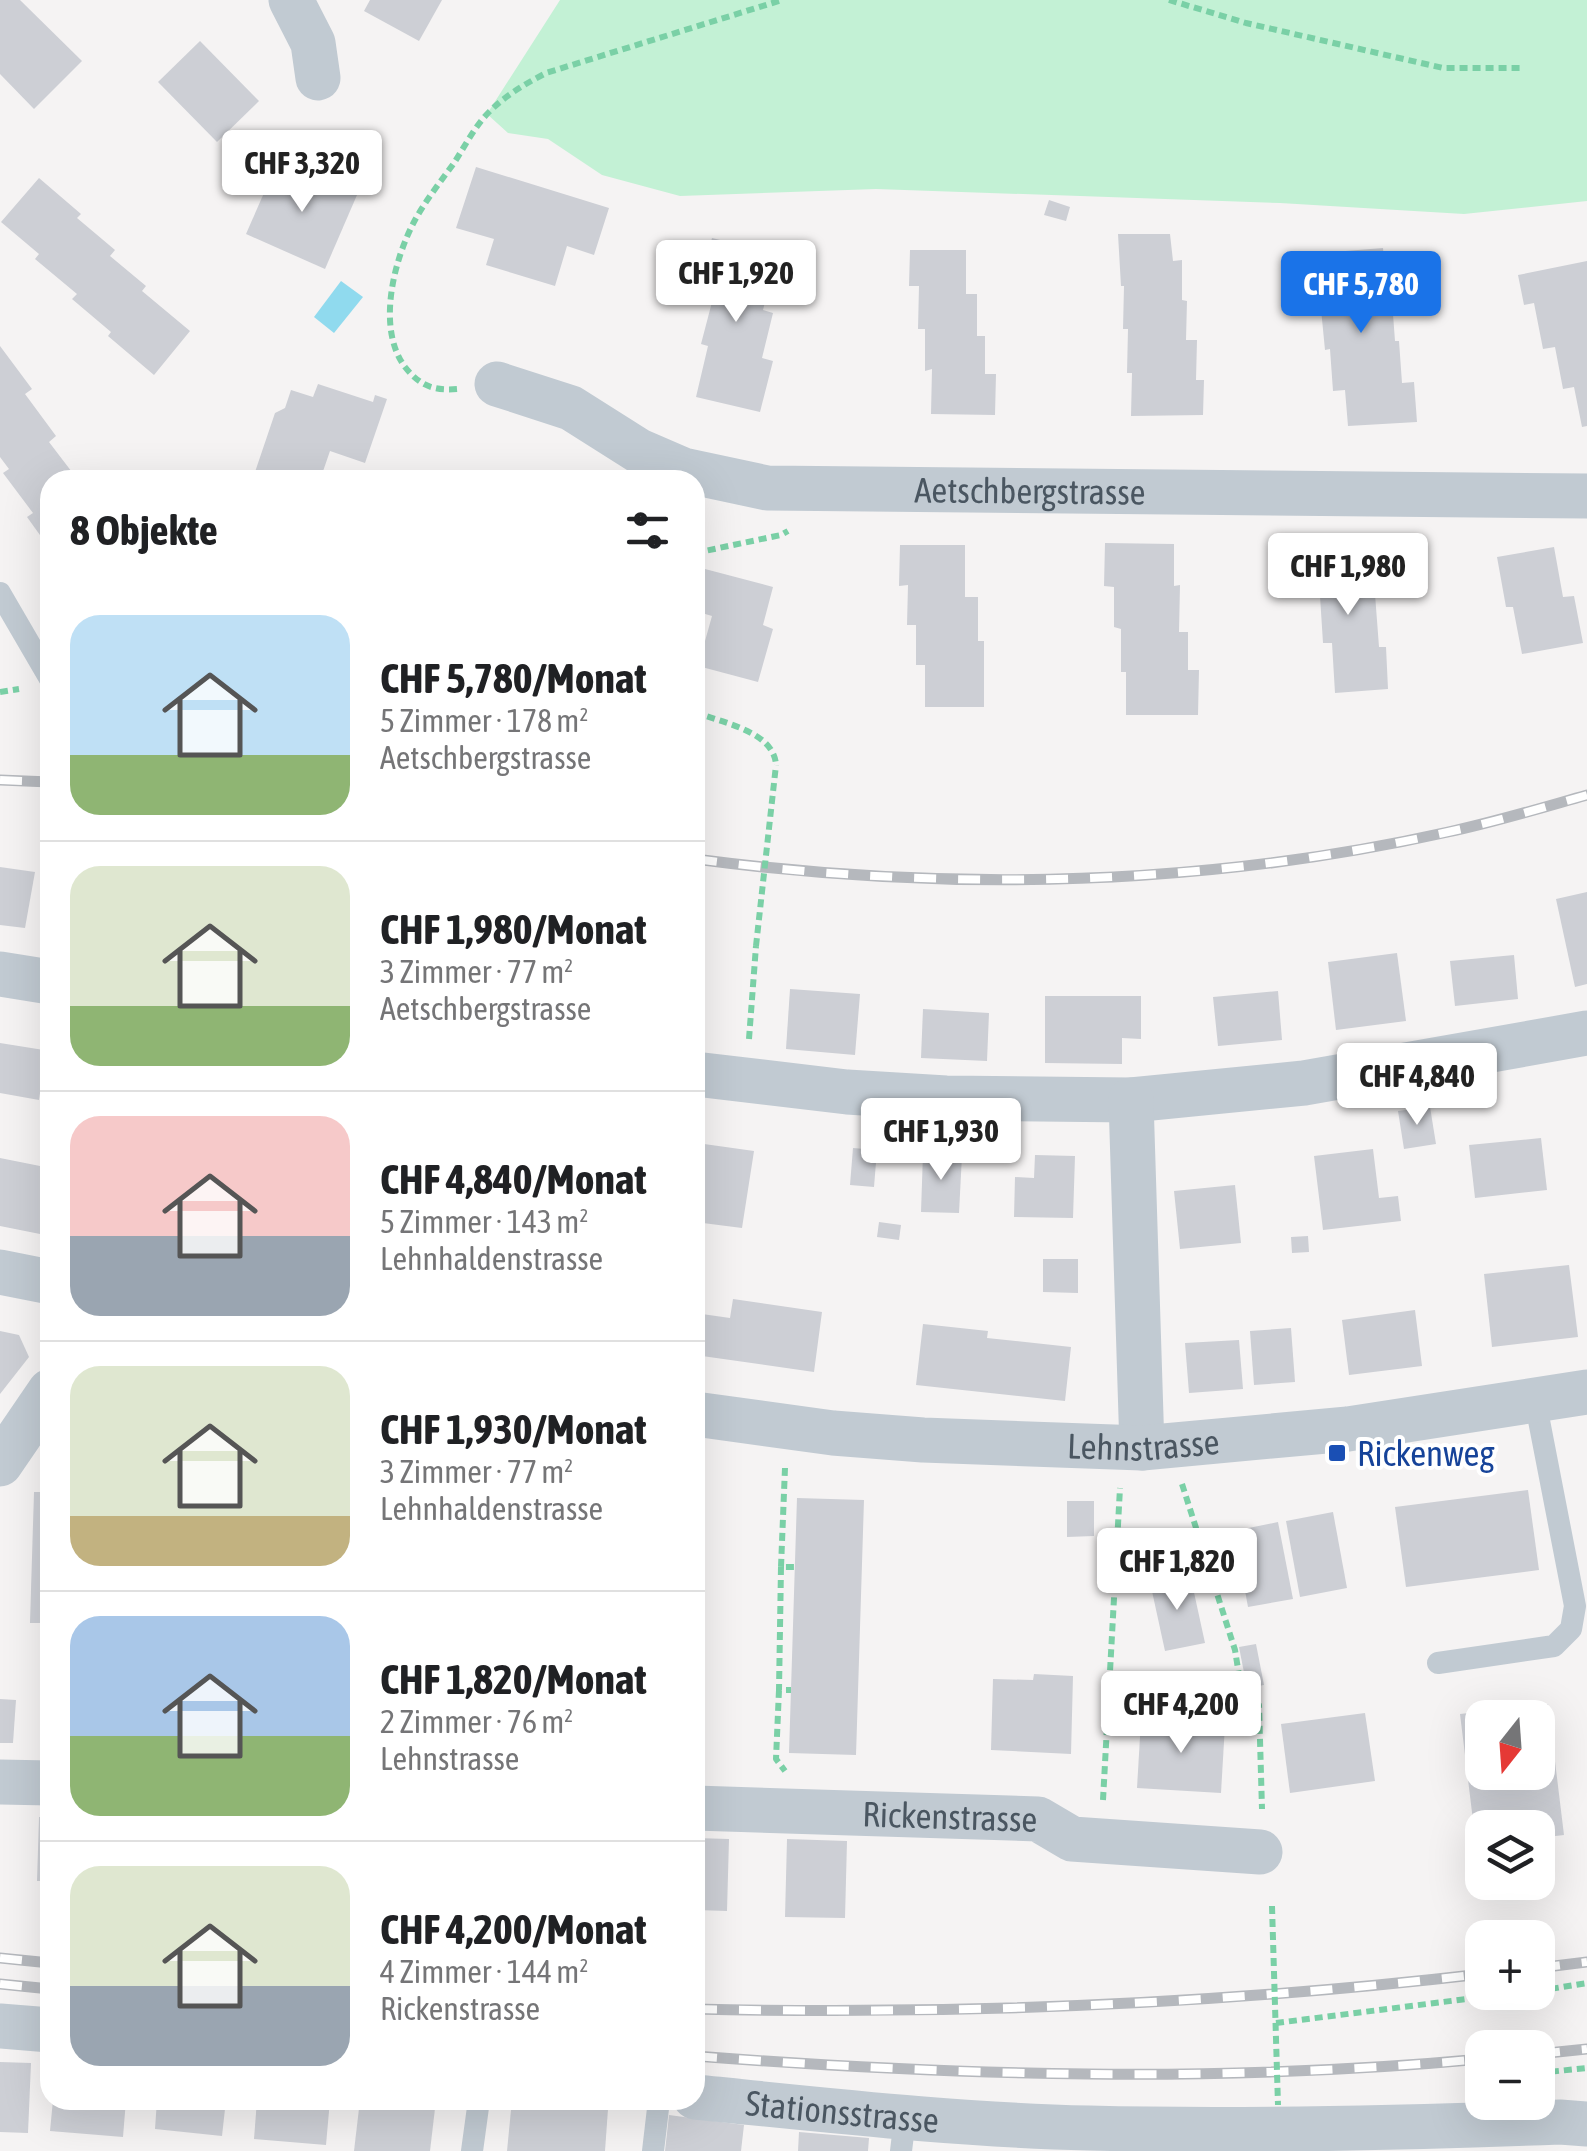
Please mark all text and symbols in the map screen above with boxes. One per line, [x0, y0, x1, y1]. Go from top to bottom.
pin: CHF 3,320 [188, 130, 416, 215]
text: CHF 3,320 [244, 144, 360, 181]
pin: CHF 1,920 [622, 240, 850, 325]
pin: CHF 5,780 [1247, 251, 1475, 336]
text: CHF 1,920 [678, 254, 794, 291]
text: CHF 5,780 [1303, 265, 1419, 302]
street label: Aetschbergstrasse [914, 469, 1146, 512]
icon: filters [620, 503, 675, 558]
text: 8 Objekte [70, 506, 218, 554]
pin: CHF 1,980 [1234, 533, 1462, 618]
text: CHF 1,980 [1290, 547, 1406, 584]
text: CHF 5,780/Monat [380, 654, 647, 702]
icon: home [150, 655, 270, 775]
text: 5 Zimmer · 178 m² [380, 702, 588, 739]
text: Aetschbergstrasse [380, 739, 591, 776]
text: CHF 1,980/Monat [380, 905, 647, 953]
icon: home [150, 906, 270, 1026]
text: 3 Zimmer · 77 m² [380, 953, 573, 990]
text: Aetschbergstrasse [380, 990, 591, 1027]
pin: CHF 4,840 [1303, 1043, 1531, 1128]
text: CHF 4,840 [1359, 1057, 1475, 1094]
pin: CHF 1,930 [827, 1098, 1055, 1183]
text: CHF 1,930 [883, 1112, 999, 1149]
text: CHF 4,840/Monat [380, 1155, 647, 1203]
icon: home [150, 1156, 270, 1276]
text: 5 Zimmer · 143 m² [380, 1203, 588, 1240]
text: Lehnhaldenstrasse [380, 1240, 603, 1277]
text: CHF 1,930/Monat [380, 1405, 647, 1453]
icon: home [150, 1406, 270, 1526]
street label: Lehnstrasse [1066, 1421, 1221, 1468]
place label: Rickenweg [1357, 1433, 1495, 1473]
marker: Rickenweg [1326, 1442, 1348, 1464]
text: 3 Zimmer · 77 m² [380, 1453, 573, 1490]
text: Lehnhaldenstrasse [380, 1490, 603, 1527]
pin: CHF 1,820 [1063, 1528, 1291, 1613]
text: CHF 1,820 [1119, 1542, 1235, 1579]
text: CHF 1,820/Monat [380, 1655, 647, 1703]
icon: home [150, 1656, 270, 1776]
pin: CHF 4,200 [1067, 1671, 1295, 1756]
text: CHF 4,200 [1123, 1685, 1239, 1722]
north arrow [1465, 1700, 1555, 1790]
map controls [1465, 1700, 1555, 2120]
text: 2 Zimmer · 76 m² [380, 1703, 573, 1740]
text: Lehnstrasse [380, 1740, 519, 1777]
street label: Rickenstrasse [862, 1793, 1038, 1839]
button: layers [1465, 1810, 1555, 1900]
text: CHF 4,200/Monat [380, 1905, 647, 1953]
icon: home [150, 1906, 270, 2026]
button: + [1465, 1920, 1555, 2010]
text: 4 Zimmer · 144 m² [380, 1953, 588, 1990]
text: Rickenstrasse [380, 1990, 540, 2027]
button: − [1465, 2030, 1555, 2120]
street label: Stationsstrasse [744, 2082, 940, 2140]

